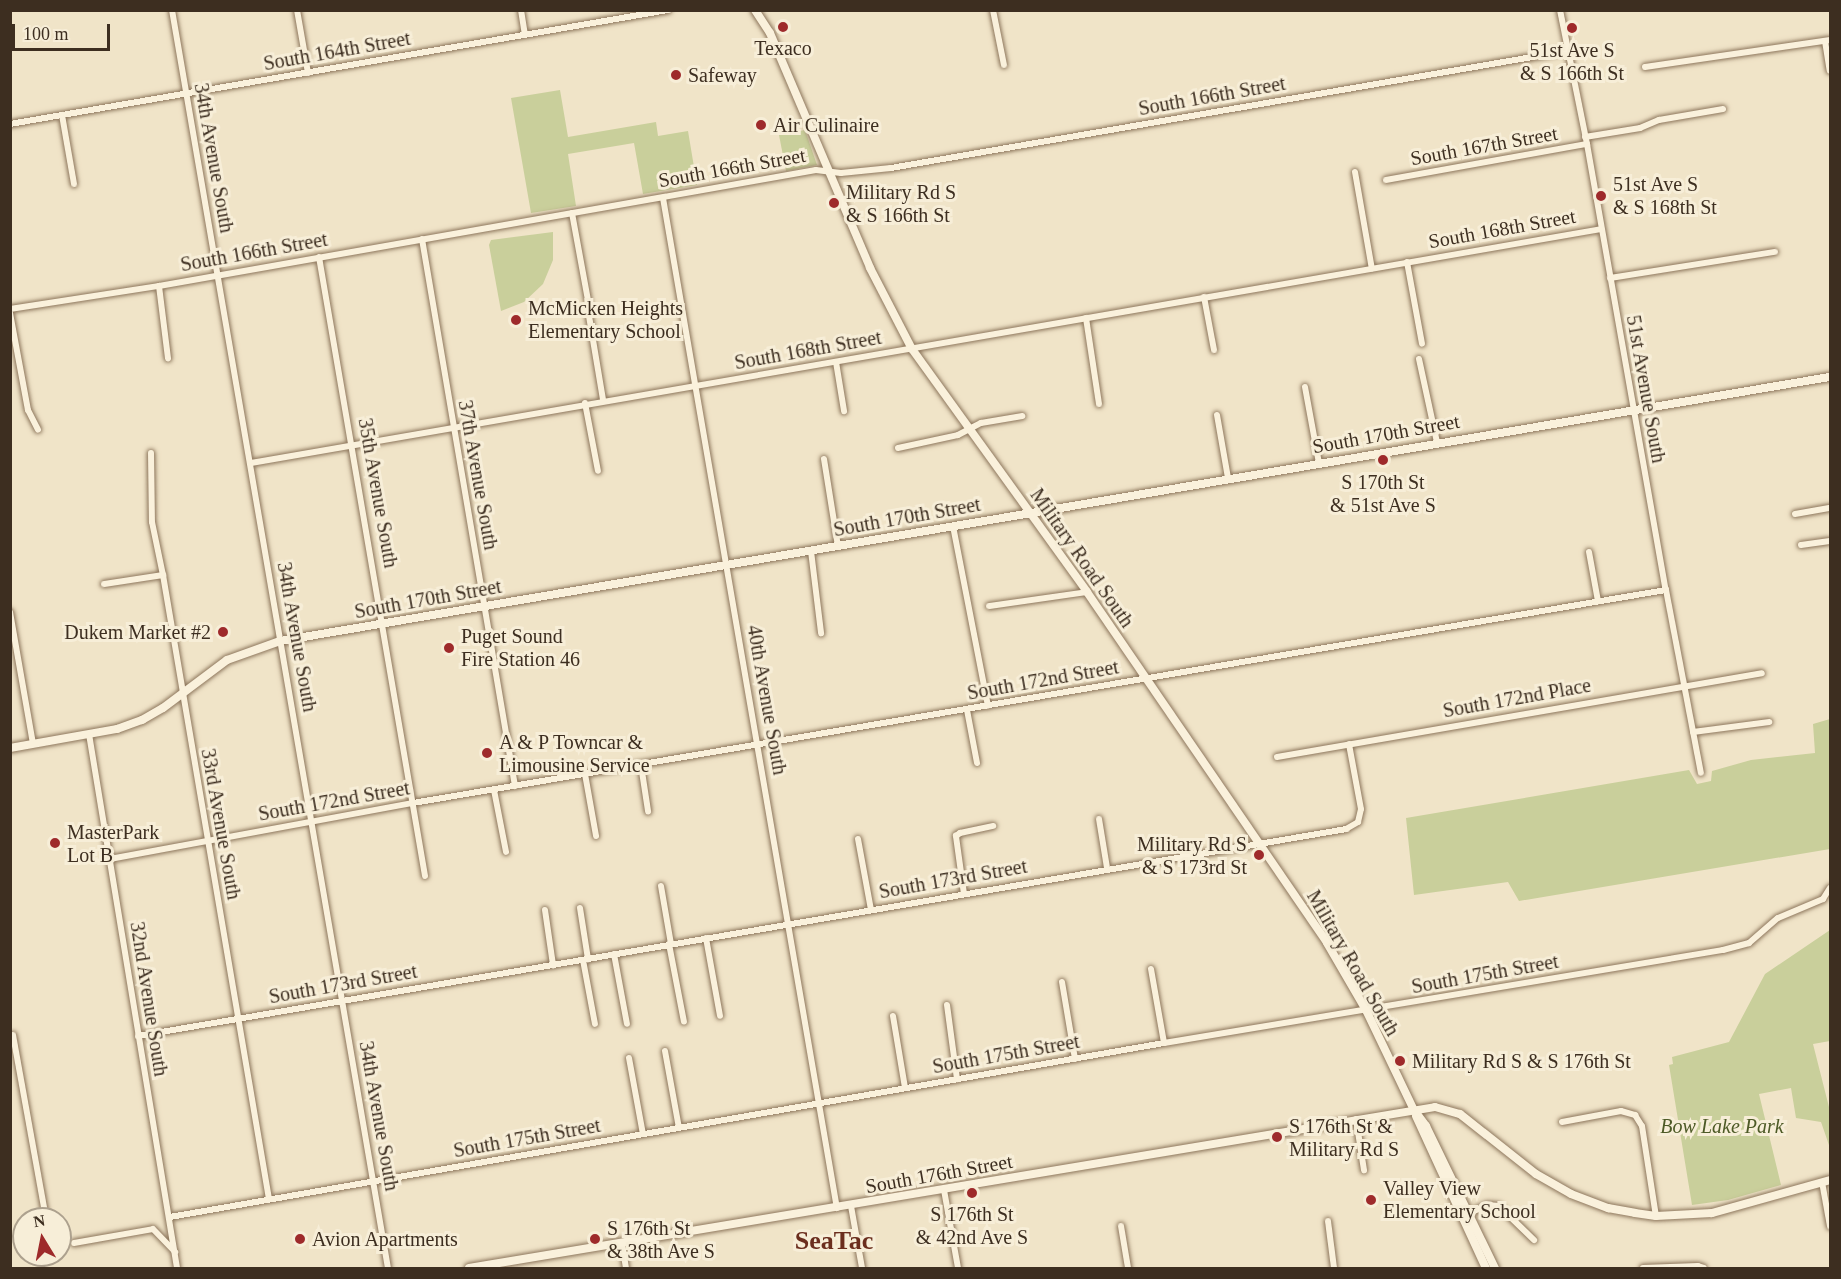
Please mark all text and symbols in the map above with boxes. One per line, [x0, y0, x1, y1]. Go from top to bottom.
scale bar [15, 12, 112, 50]
marker: Texaco [776, 20, 790, 34]
marker: 51st Ave S & S 166th St [1565, 21, 1579, 35]
text: 100 m [23, 24, 69, 44]
street label: South 164th Street [262, 26, 412, 76]
place label: Texaco [754, 36, 812, 60]
place label: 51st Ave S & S 166th St [1520, 38, 1624, 85]
place label: Safeway [688, 63, 757, 87]
marker: Safeway [669, 68, 683, 82]
street label: South 166th Street [1137, 71, 1287, 121]
street label: 34th Avenue South [189, 81, 239, 235]
place label: Air Culinaire [773, 113, 879, 137]
marker: Air Culinaire [754, 118, 768, 132]
street label: South 167th Street [1409, 121, 1559, 171]
street label: South 166th Street [657, 143, 807, 193]
place label: 51st Ave S & S 168th St [1613, 172, 1717, 219]
place label: Military Rd S & S 166th St [846, 180, 956, 227]
marker: 51st Ave S & S 168th St [1594, 189, 1608, 203]
marker: Military Rd S & S 166th St [827, 196, 841, 210]
street label: South 168th Street [1427, 204, 1577, 254]
street label: South 166th Street [179, 227, 329, 277]
place label: McMicken Heights Elementary School [528, 296, 683, 343]
marker: McMicken Heights Elementary School [509, 313, 523, 327]
street label: 51st Avenue South [1621, 313, 1671, 465]
street label: South 168th Street [733, 325, 883, 375]
street label: 37th Avenue South [453, 398, 503, 552]
street label: South 170th Street [1311, 409, 1461, 459]
street label: 35th Avenue South [353, 416, 403, 570]
marker: S 170th St & 51st Ave S [1376, 453, 1390, 467]
place label: S 170th St & 51st Ave S [1330, 470, 1436, 517]
street label: Military Road South [1025, 484, 1139, 632]
street label: South 170th Street [832, 492, 982, 542]
street label: 34th Avenue South [272, 560, 322, 714]
street label: South 170th Street [353, 574, 503, 624]
place label: Dukem Market #2 [64, 620, 211, 644]
street label: 40th Avenue South [742, 623, 792, 777]
place label: Puget Sound Fire Station 46 [461, 624, 580, 671]
marker: Dukem Market #2 [216, 625, 230, 639]
marker: Puget Sound Fire Station 46 [442, 641, 456, 655]
street label: South 172nd Street [965, 655, 1121, 705]
street label: South 172nd Place [1441, 673, 1593, 723]
place label: A & P Towncar & Limousine Service [499, 730, 650, 777]
street label: 33rd Avenue South [196, 746, 246, 902]
marker: A & P Towncar & Limousine Service [480, 746, 494, 760]
street label: South 172nd Street [256, 776, 412, 826]
place label: MasterPark Lot B [67, 820, 159, 867]
place label: Military Rd S & S 173rd St [1137, 832, 1247, 879]
marker: MasterPark Lot B [48, 836, 62, 850]
marker: Military Rd S & S 173rd St [1252, 848, 1266, 862]
street label: South 173rd Street [877, 854, 1029, 904]
street label: Military Road South [1301, 886, 1405, 1040]
street label: 32nd Avenue South [125, 919, 173, 1079]
street label: South 175th Street [1410, 949, 1560, 999]
street label: South 173rd Street [267, 959, 419, 1009]
street label: South 175th Street [931, 1029, 1081, 1079]
street label: 34th Avenue South [354, 1039, 404, 1193]
place label: Military Rd S & S 176th St [1412, 1049, 1631, 1073]
marker: Military Rd S & S 176th St [1393, 1054, 1407, 1068]
street label: South 175th Street [452, 1113, 602, 1163]
place label: S 176th St & Military Rd S [1289, 1114, 1399, 1161]
park label: Bow Lake Park [1660, 1114, 1784, 1138]
marker: S 176th St & Military Rd S [1270, 1130, 1284, 1144]
street label: South 176th Street [864, 1149, 1014, 1199]
place label: Valley View Elementary School [1383, 1176, 1536, 1223]
marker: S 176th St & 42nd Ave S [965, 1186, 979, 1200]
marker: Valley View Elementary School [1364, 1193, 1378, 1207]
place label: S 176th St & 42nd Ave S [915, 1202, 1029, 1249]
north arrow [12, 1207, 72, 1267]
text: N [32, 1211, 46, 1230]
place label: S 176th St & 38th Ave S [607, 1216, 716, 1263]
district label: SeaTac [795, 1225, 873, 1257]
place label: Avion Apartments [312, 1227, 459, 1251]
marker: Avion Apartments [293, 1232, 307, 1246]
marker: S 176th St & 38th Ave S [588, 1232, 602, 1246]

